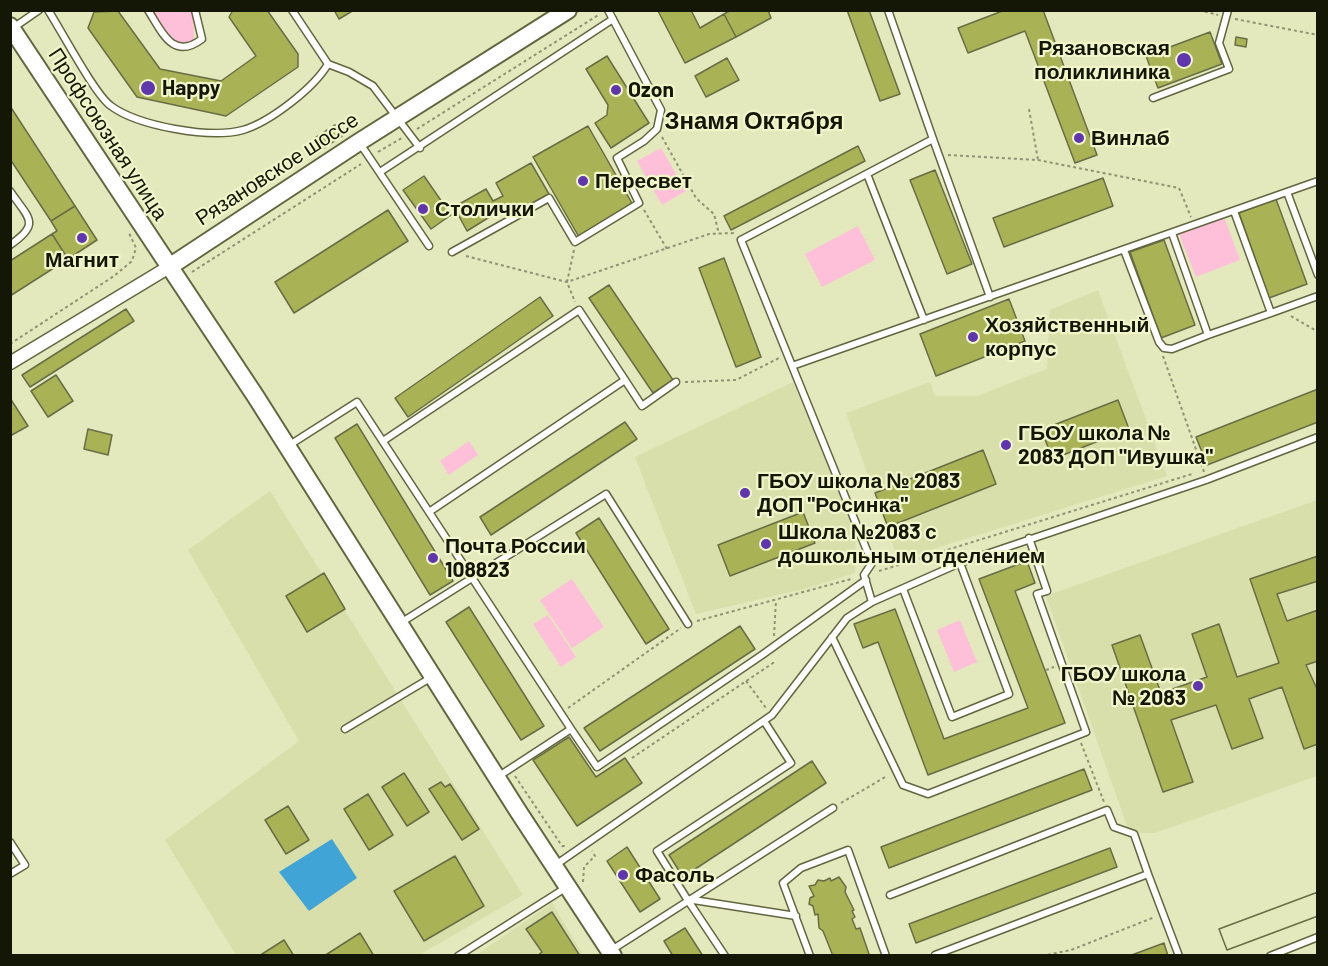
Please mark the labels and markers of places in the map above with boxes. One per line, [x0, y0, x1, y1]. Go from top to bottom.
place label: Рязановская поликлиника [1034, 35, 1170, 85]
marker: Рязановская поликлиника [1175, 51, 1193, 69]
place label: Happy [162, 75, 220, 101]
place label: Ozon [628, 77, 674, 103]
marker: Happy [139, 79, 157, 97]
marker: Ozon [609, 83, 623, 97]
place label: Винлаб [1091, 125, 1170, 151]
marker: Винлаб [1072, 131, 1086, 145]
place label: Пересвет [595, 168, 692, 194]
marker: Пересвет [576, 174, 590, 188]
place label: Столички [435, 196, 534, 222]
marker: Столички [416, 202, 430, 216]
marker: Магнит [75, 231, 89, 245]
place label: Магнит [45, 247, 119, 273]
place label: Хозяйственный корпус [985, 312, 1149, 362]
marker: Хозяйственный корпус [966, 330, 980, 344]
place label: ГБОУ школа № 2083 ДОП "Ивушка" [1018, 420, 1213, 470]
marker: ГБОУ школа № 2083 ДОП "Ивушка" [999, 438, 1013, 452]
place label: ГБОУ школа № 2083 ДОП "Росинка" [757, 468, 960, 518]
marker: ГБОУ школа № 2083 ДОП "Росинка" [738, 486, 752, 500]
place label: Школа №2083 с дошкольным отделением [778, 519, 1045, 569]
place label: Почта России 108823 [445, 533, 586, 583]
marker: Школа №2083 с дошкольным отделением [759, 537, 773, 551]
marker: Почта России 108823 [426, 551, 440, 565]
place label: ГБОУ школа № 2083 [1061, 661, 1186, 711]
marker: ГБОУ школа № 2083 [1191, 679, 1205, 693]
place label: Фасоль [635, 862, 715, 888]
marker: Фасоль [616, 868, 630, 882]

